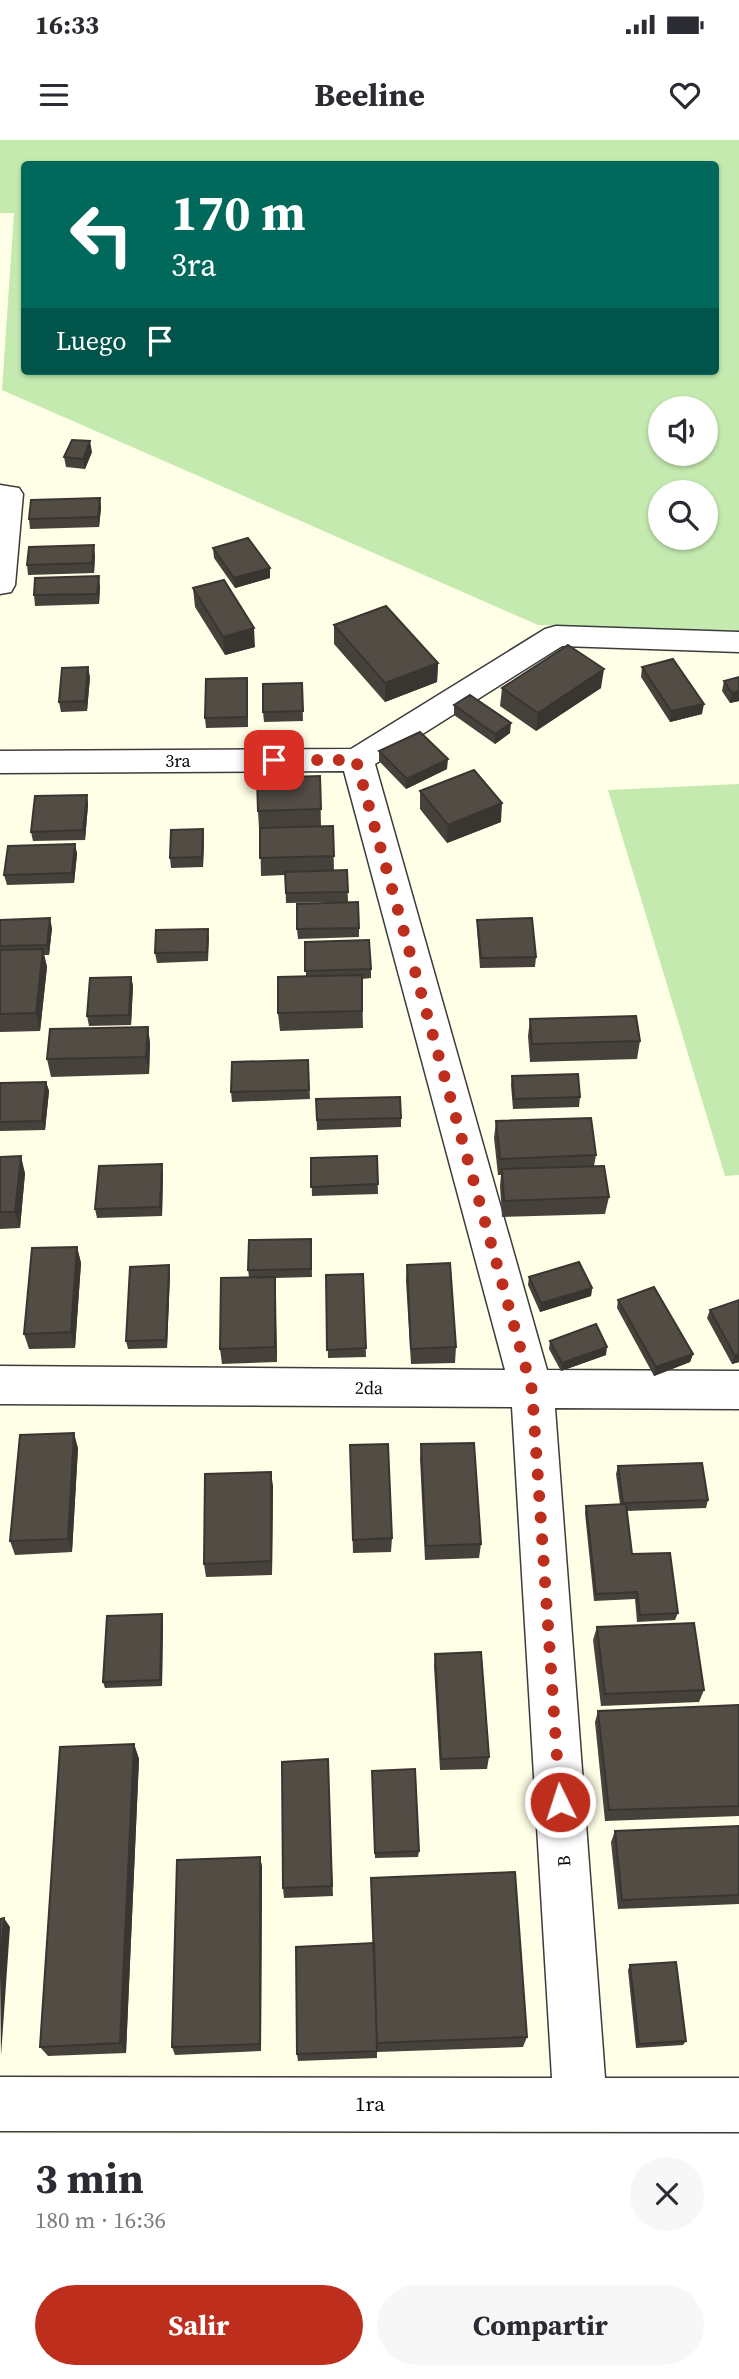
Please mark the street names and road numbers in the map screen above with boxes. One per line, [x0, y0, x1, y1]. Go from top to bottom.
street label: 3ra [165, 748, 192, 773]
street label: 2da [355, 1375, 384, 1400]
street label: B [551, 1855, 576, 1868]
street label: 1ra [355, 2089, 385, 2118]

